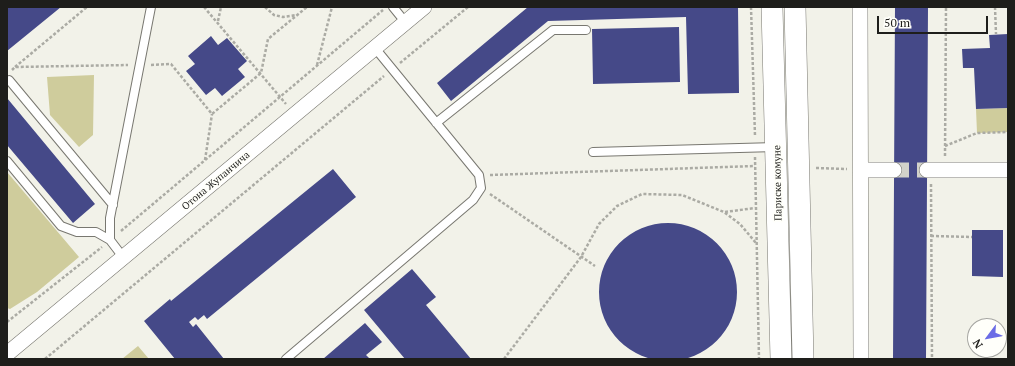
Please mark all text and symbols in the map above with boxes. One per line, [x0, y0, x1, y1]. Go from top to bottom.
scale bar [879, 8, 990, 34]
text: 50 m [884, 15, 910, 30]
street label: Париске комуне [771, 145, 785, 221]
street label: Отона Жупанчича [180, 149, 252, 213]
north arrow [967, 318, 1007, 358]
text: N [970, 337, 986, 351]

